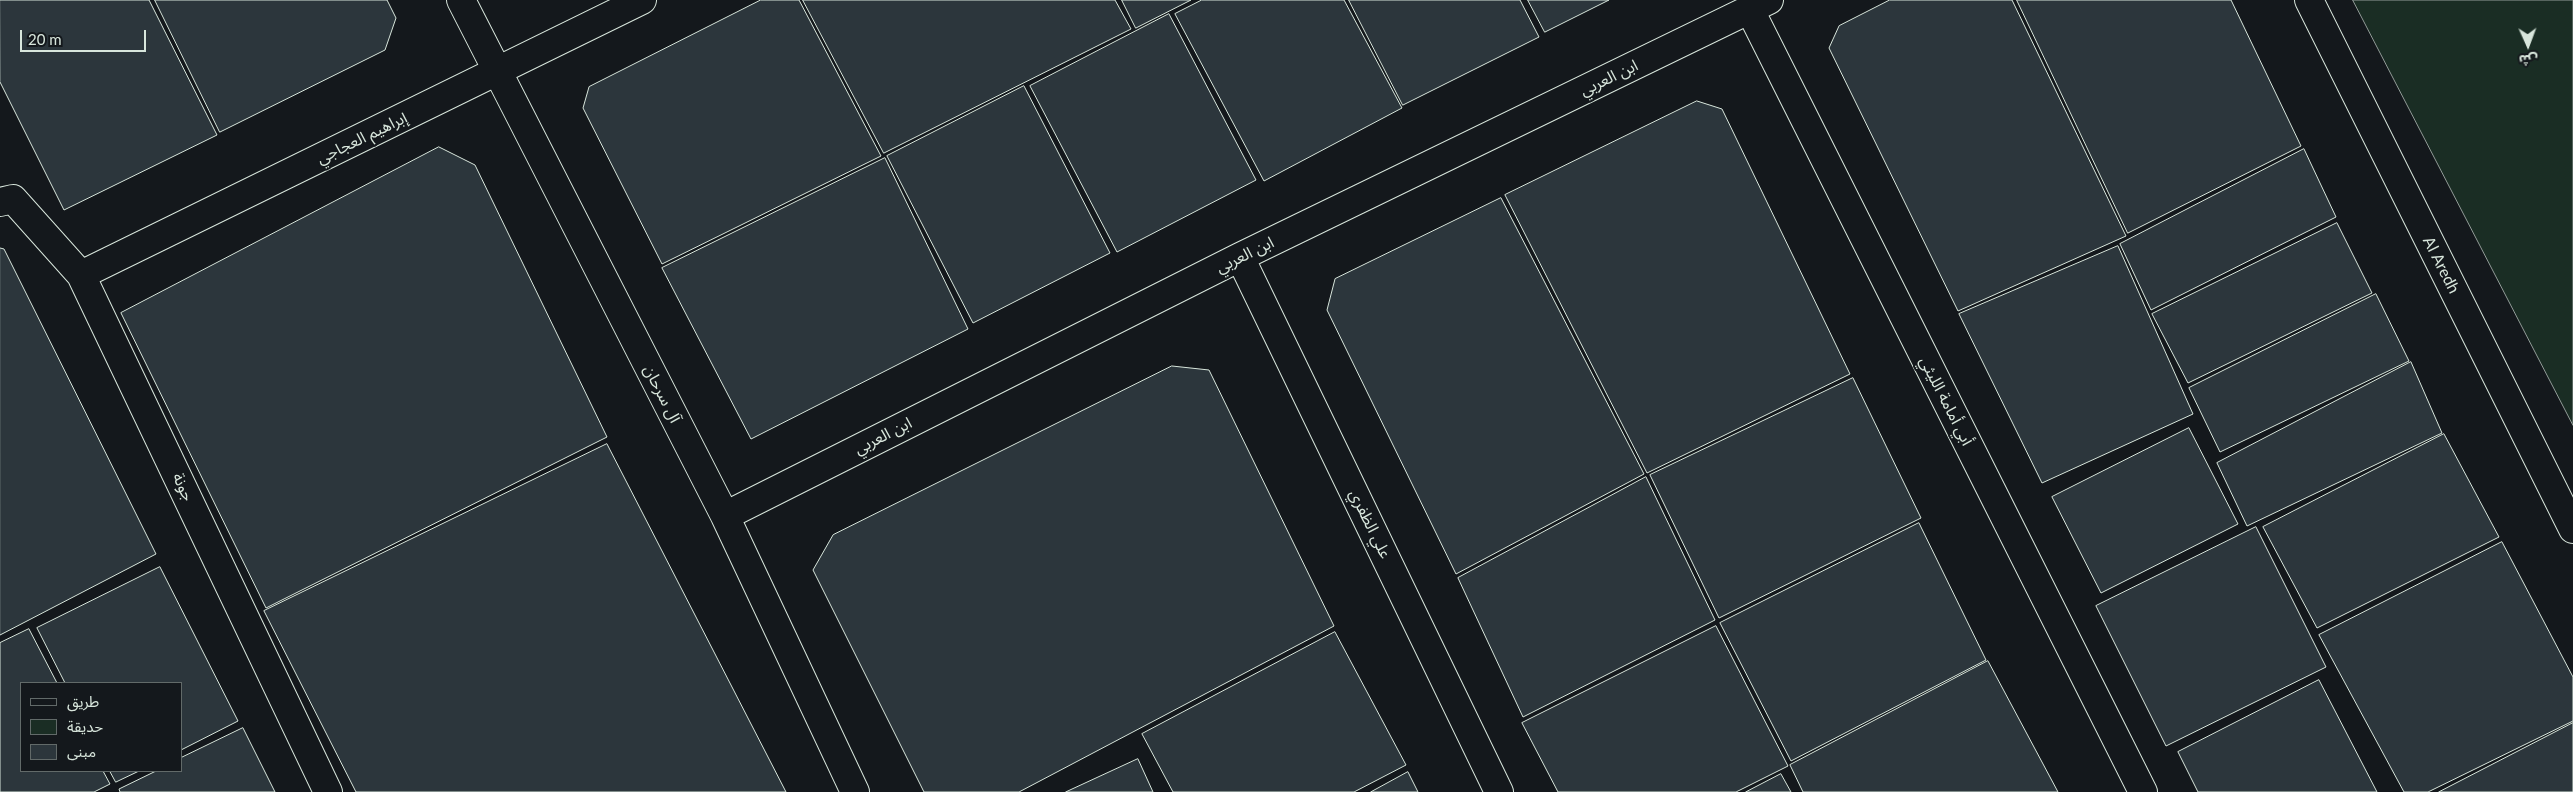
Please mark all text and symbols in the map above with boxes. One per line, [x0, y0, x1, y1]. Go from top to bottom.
scale bar [22, 20, 149, 52]
north arrow [2503, 20, 2553, 70]
text: 20 m [28, 30, 62, 48]
text: ش [2519, 52, 2538, 69]
street label: ابن العربي [1577, 56, 1641, 100]
street label: إبراهيم العجاجي [314, 108, 410, 168]
street label: ابن العربي [1213, 233, 1277, 277]
street label: Al Aredh [2419, 233, 2463, 297]
street label: أبي أمامة الليثي [1915, 353, 1977, 449]
street label: آل سرحان [639, 362, 685, 426]
street label: ابن العربي [851, 413, 915, 459]
street label: جونة [168, 470, 198, 504]
street label: علي الظفري [1345, 486, 1395, 562]
legend [20, 682, 182, 772]
text: طريق [67, 692, 99, 710]
text: حديقة [67, 717, 103, 735]
text: مبنى [67, 742, 96, 760]

